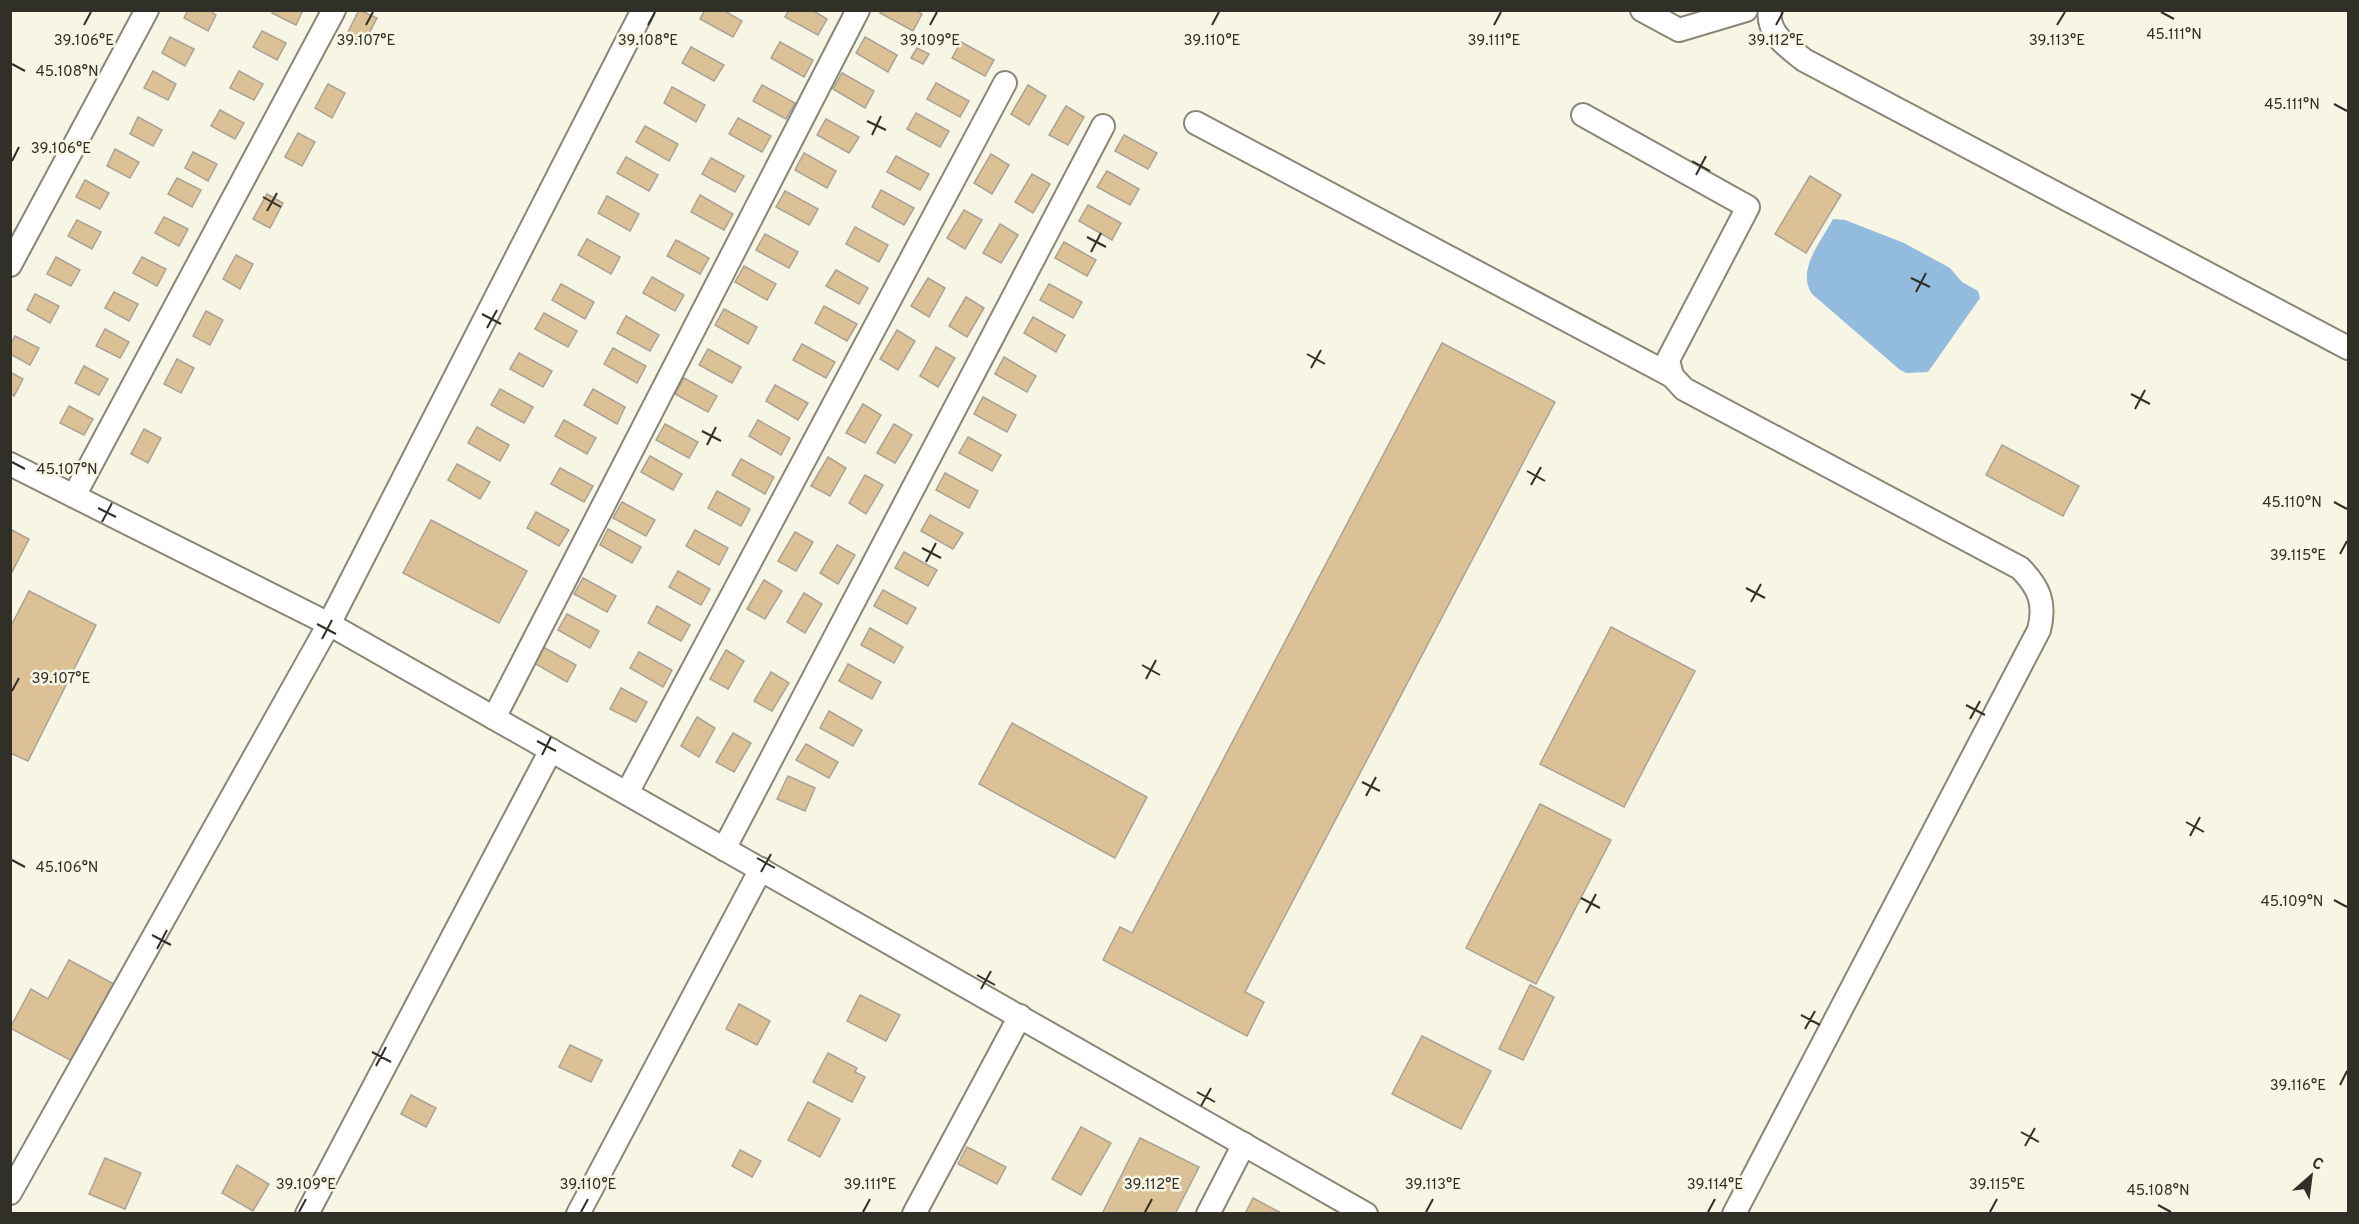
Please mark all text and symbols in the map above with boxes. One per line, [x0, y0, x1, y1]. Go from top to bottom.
text: 45.111°N [2146, 26, 2202, 45]
text: 39.106°E [54, 32, 114, 51]
text: 39.107°E [337, 32, 395, 51]
text: 39.108°E [618, 32, 678, 51]
text: 39.109°E [900, 32, 960, 51]
text: 39.110°E [1184, 32, 1241, 51]
text: 39.111°E [1468, 32, 1520, 51]
text: 39.112°E [1748, 32, 1804, 51]
text: 39.113°E [2029, 32, 2085, 51]
text: 45.108°N [35, 63, 99, 82]
text: 45.111°N [2264, 96, 2320, 115]
text: 39.106°E [31, 140, 91, 159]
text: 45.107°N [36, 461, 98, 480]
text: 45.110°N [2262, 494, 2322, 513]
text: 39.115°E [2270, 547, 2326, 566]
text: 39.107°E [32, 670, 90, 689]
text: 45.106°N [36, 859, 98, 878]
text: 45.109°N [2261, 893, 2323, 912]
text: 39.116°E [2270, 1077, 2326, 1096]
north arrow [2281, 1146, 2341, 1206]
text: С [2308, 1153, 2326, 1176]
text: 39.109°E [276, 1176, 336, 1195]
text: 39.110°E [560, 1176, 617, 1195]
text: 39.111°E [844, 1176, 896, 1195]
text: 39.112°E [1124, 1176, 1180, 1195]
text: 39.113°E [1405, 1176, 1461, 1195]
text: 39.114°E [1687, 1176, 1743, 1195]
text: 39.115°E [1969, 1176, 2025, 1195]
text: 45.108°N [2126, 1182, 2190, 1201]

